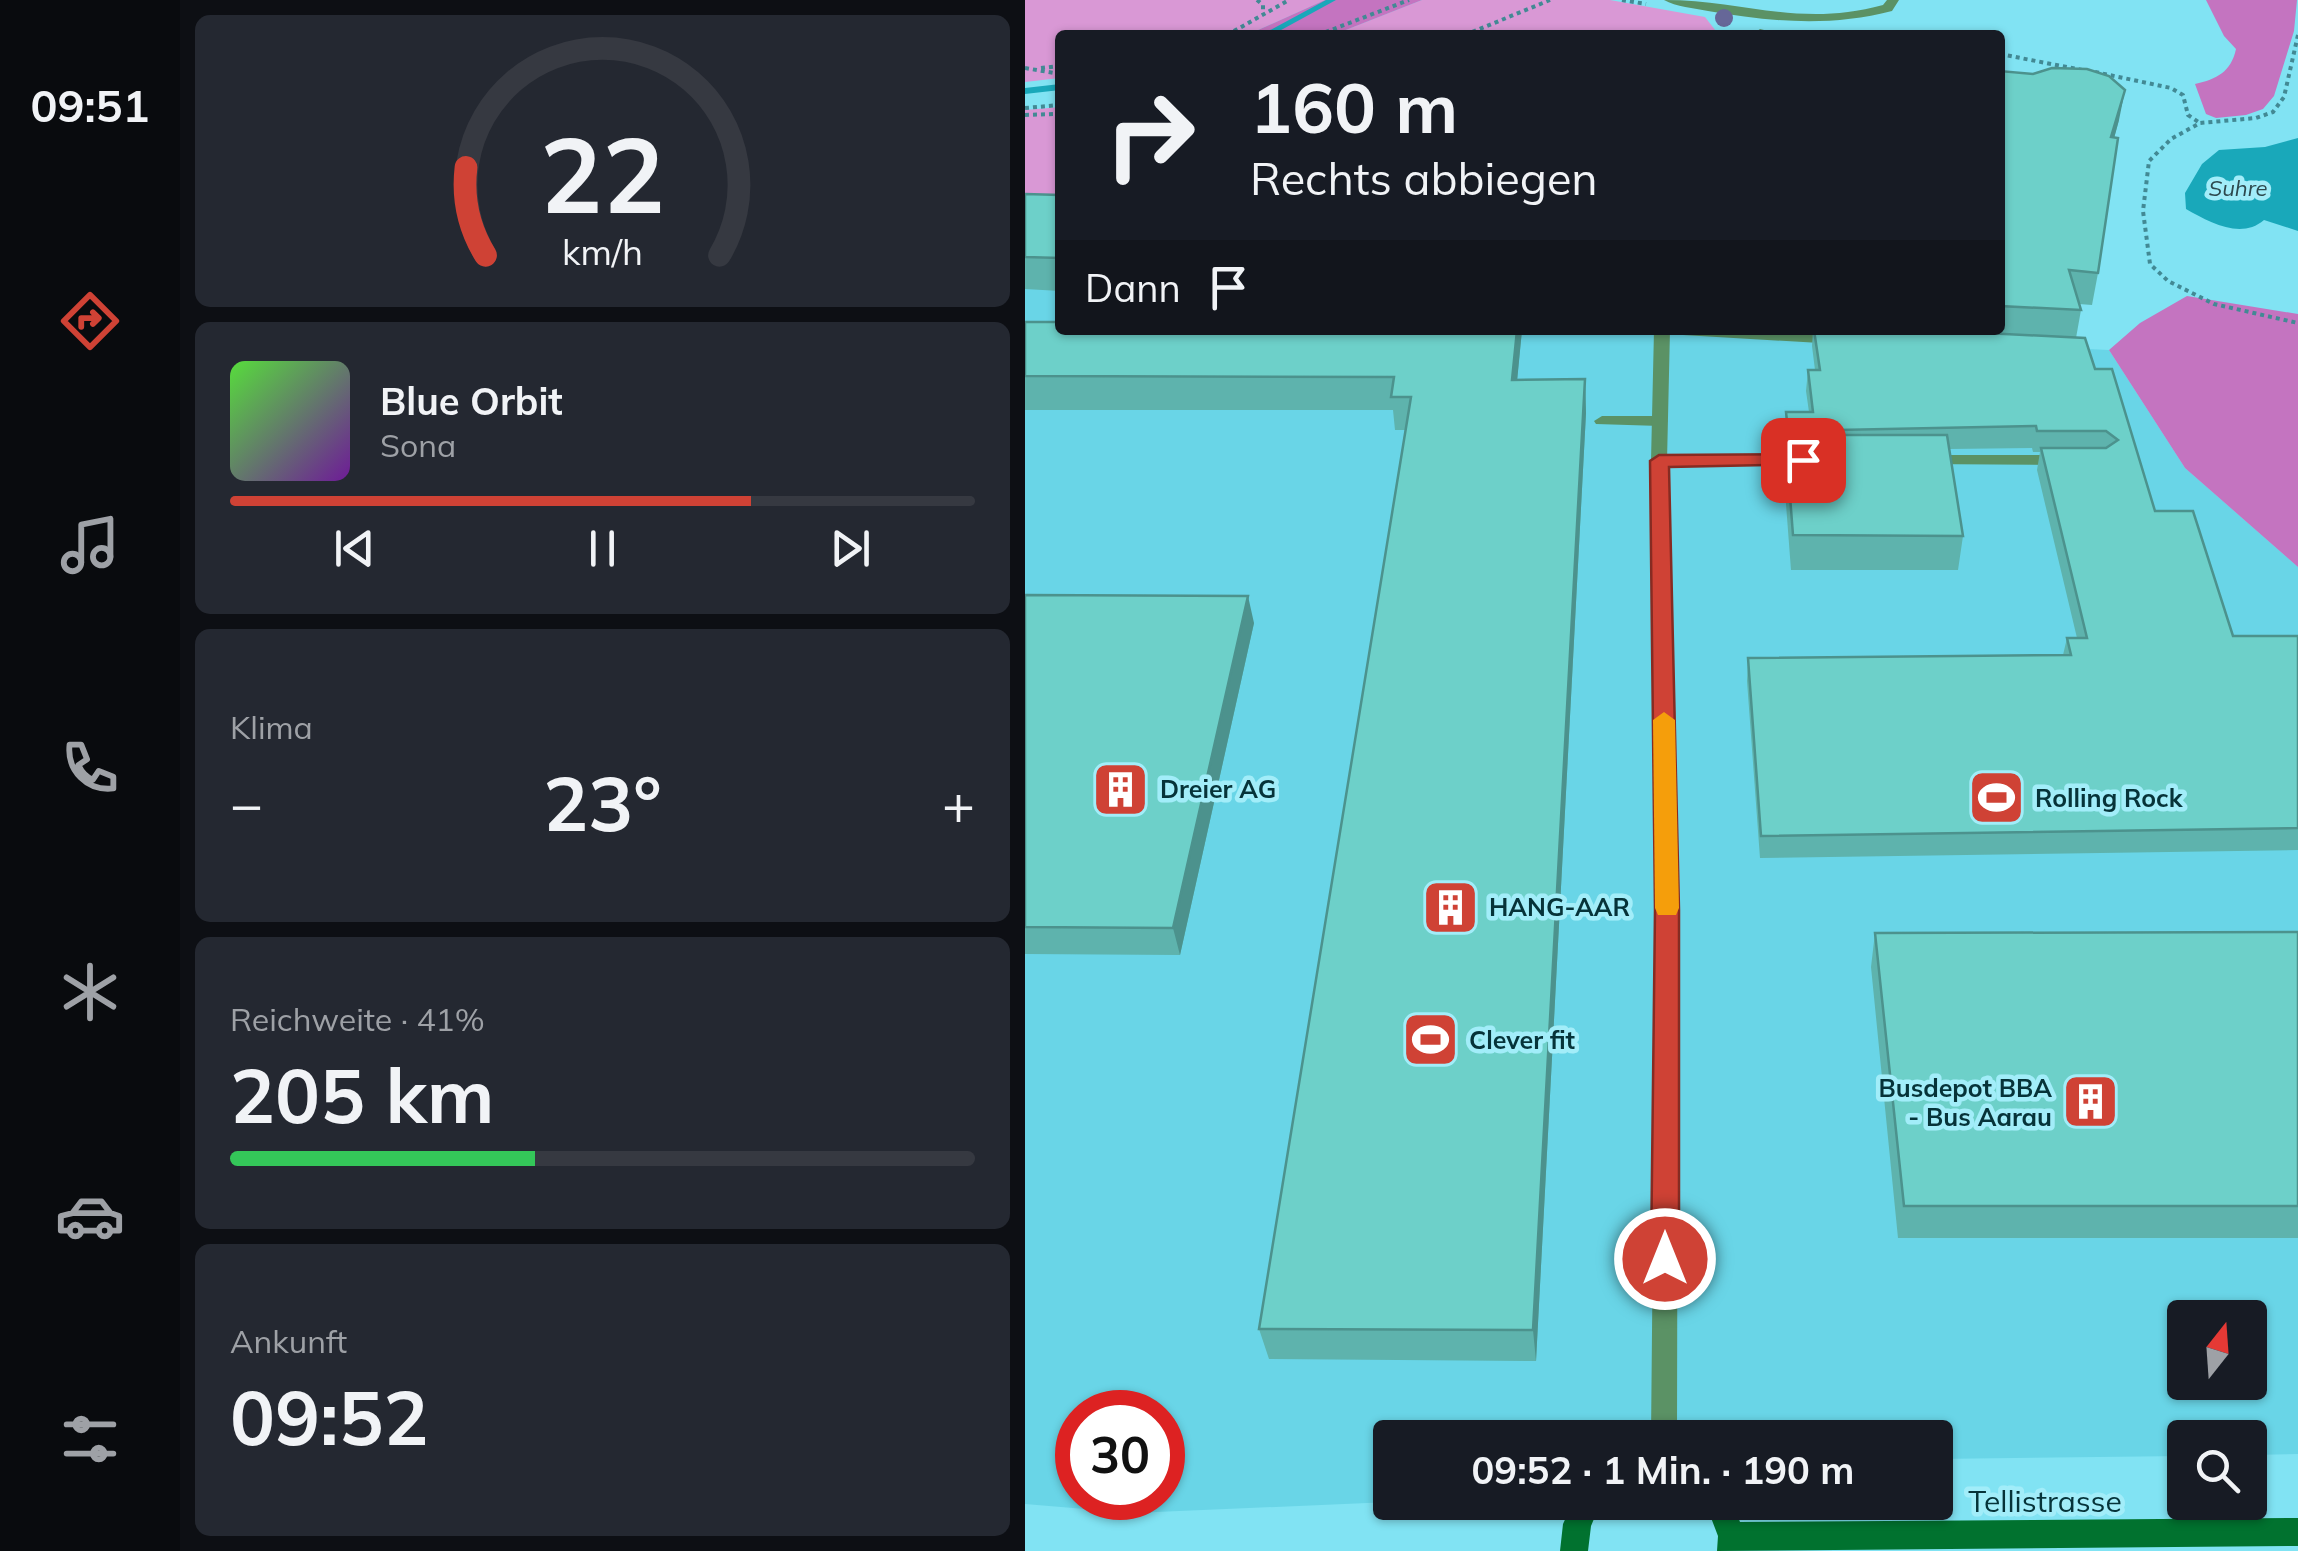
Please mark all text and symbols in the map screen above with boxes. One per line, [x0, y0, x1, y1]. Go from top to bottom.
text: 160 m [1250, 63, 1458, 151]
icon: right [1085, 70, 1215, 200]
text: 09:51 [30, 77, 150, 133]
text: 22 [540, 108, 665, 239]
text: Rechts abbiegen [1250, 150, 1598, 206]
water label: Suhre [2208, 174, 2268, 202]
text: km/h [562, 229, 643, 274]
icon: arrive [1201, 260, 1256, 315]
text: Dann [1085, 264, 1181, 312]
icon: directions [55, 286, 125, 356]
text: Blue Orbit [380, 377, 563, 425]
pin [1761, 418, 1846, 503]
text: Sona [380, 425, 456, 465]
icon: arrive [1776, 433, 1831, 488]
icon: music [55, 510, 125, 580]
icon: previous [327, 521, 382, 576]
icon: pause [575, 521, 630, 576]
icon: next [823, 521, 878, 576]
text: Klima [230, 707, 313, 747]
icon: phone [55, 733, 125, 803]
text: 23° [543, 756, 662, 850]
building icon: Dreier AG [1091, 759, 1151, 819]
sports icon: Rolling Rock [1966, 768, 2026, 828]
text: − [230, 769, 263, 838]
text: + [942, 769, 975, 838]
place label: Dreier AG [1160, 773, 1276, 804]
place label: Rolling Rock [2035, 782, 2184, 813]
building icon: HANG-AAR [1420, 877, 1480, 937]
place label: HANG-AAR [1489, 891, 1630, 922]
icon: climate [55, 957, 125, 1027]
text: Reichweite · 41% [230, 999, 485, 1039]
sports icon: Clever fit [1400, 1010, 1460, 1070]
place label: Clever fit [1469, 1024, 1576, 1055]
text: 205 km [230, 1048, 494, 1142]
place label: Busdepot BBA - Bus Aarau [1878, 1072, 2052, 1132]
building icon: Busdepot BBA - Bus Aarau [2061, 1072, 2121, 1132]
icon: car [55, 1181, 125, 1251]
position arrow [1613, 1207, 1717, 1311]
north arrow [2167, 1300, 2267, 1400]
map controls [2167, 1300, 2267, 1520]
text: Ankunft [230, 1321, 347, 1361]
text: 09:52 [230, 1370, 429, 1464]
speed limit sign: 30 [1055, 1390, 1185, 1520]
icon: filters [55, 1404, 125, 1474]
button: search [2167, 1420, 2267, 1520]
text: 09:52 · 1 Min. · 190 m [1472, 1446, 1854, 1494]
street label: Tellistrasse [1968, 1482, 2122, 1520]

